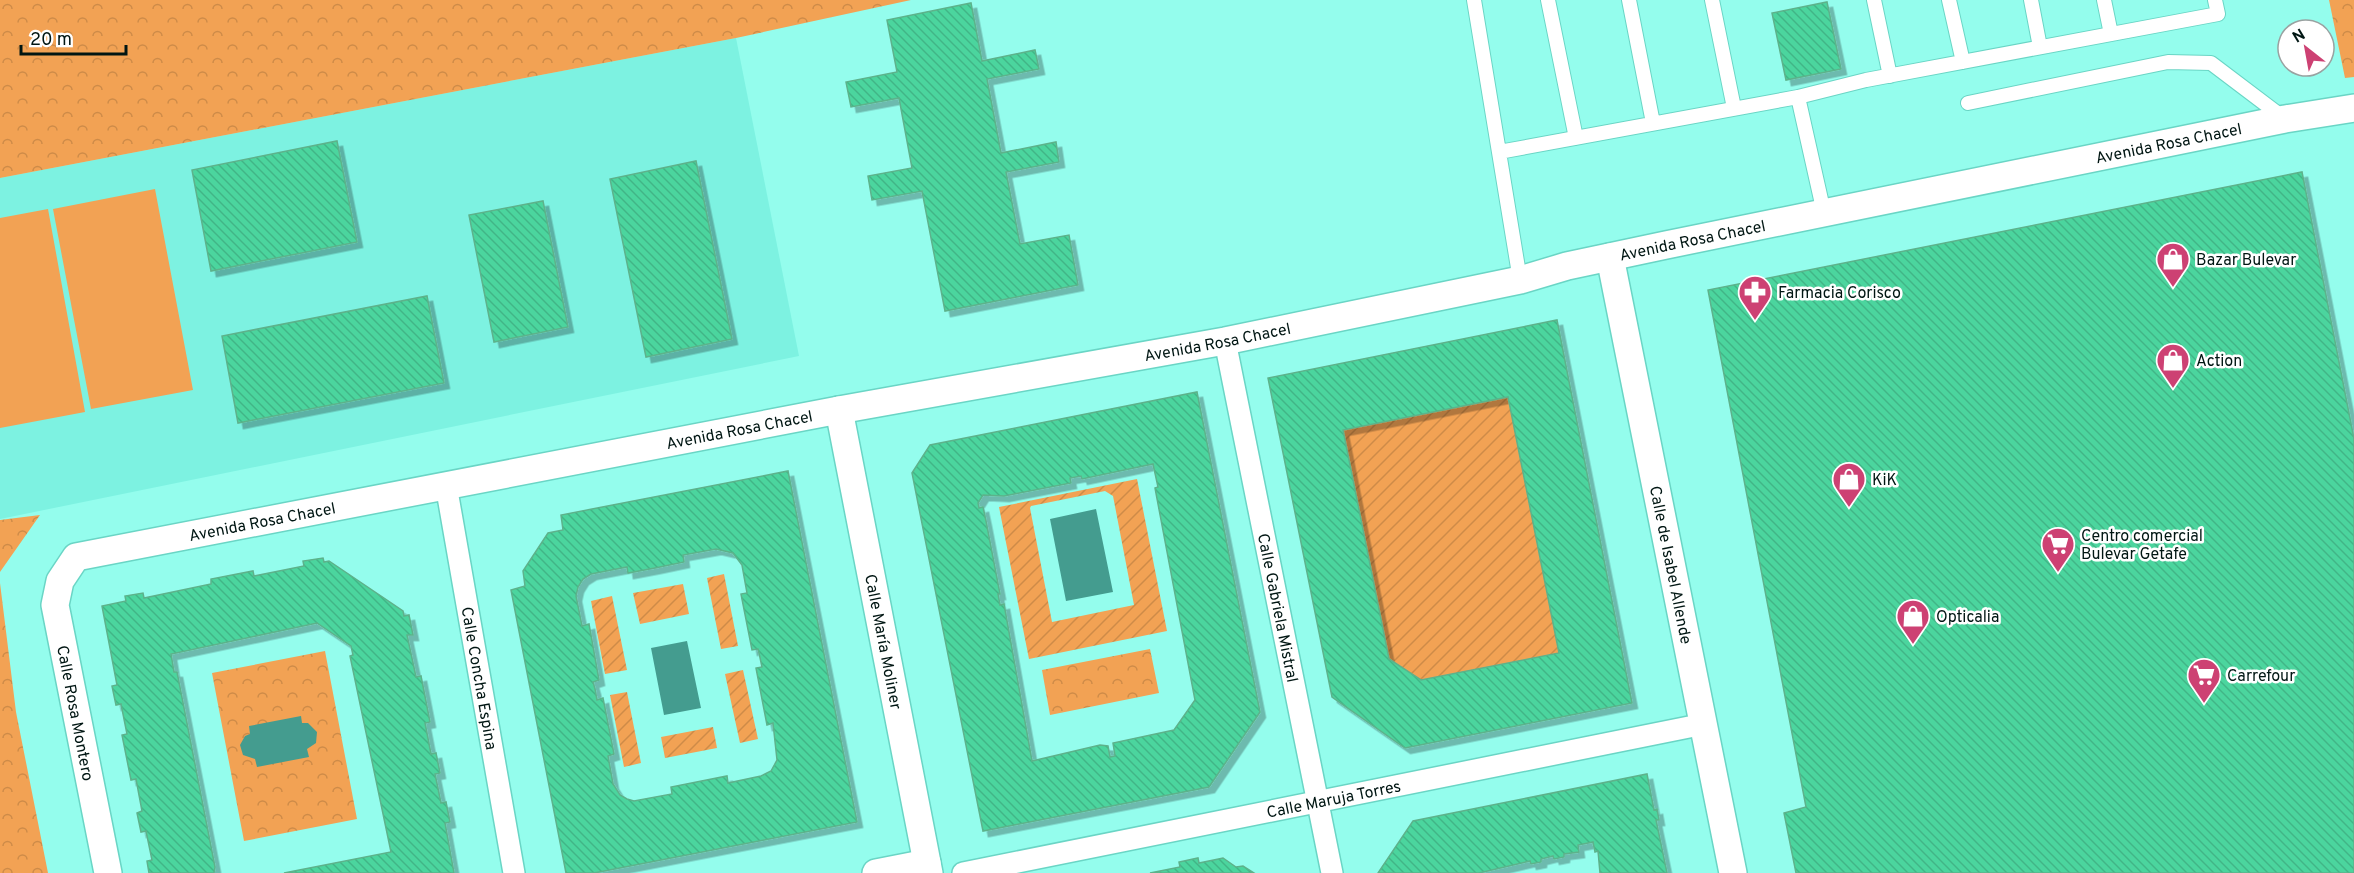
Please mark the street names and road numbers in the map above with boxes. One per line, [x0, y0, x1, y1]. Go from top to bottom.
street label: Avenida Rosa Chacel [2094, 120, 2244, 169]
street label: Avenida Rosa Chacel [1618, 217, 1768, 267]
street label: Avenida Rosa Chacel [1143, 320, 1293, 367]
street label: Avenida Rosa Chacel [665, 407, 815, 455]
street label: Calle de Isabel Allende [1644, 484, 1695, 646]
street label: Avenida Rosa Chacel [187, 499, 337, 547]
street label: Calle Gabriela Mistral [1252, 532, 1301, 684]
street label: Calle María Moliner [859, 573, 905, 711]
street label: Calle Concha Espina [456, 605, 500, 751]
street label: Calle Rosa Montero [51, 644, 97, 783]
street label: Calle Maruja Torres [1265, 777, 1403, 824]

